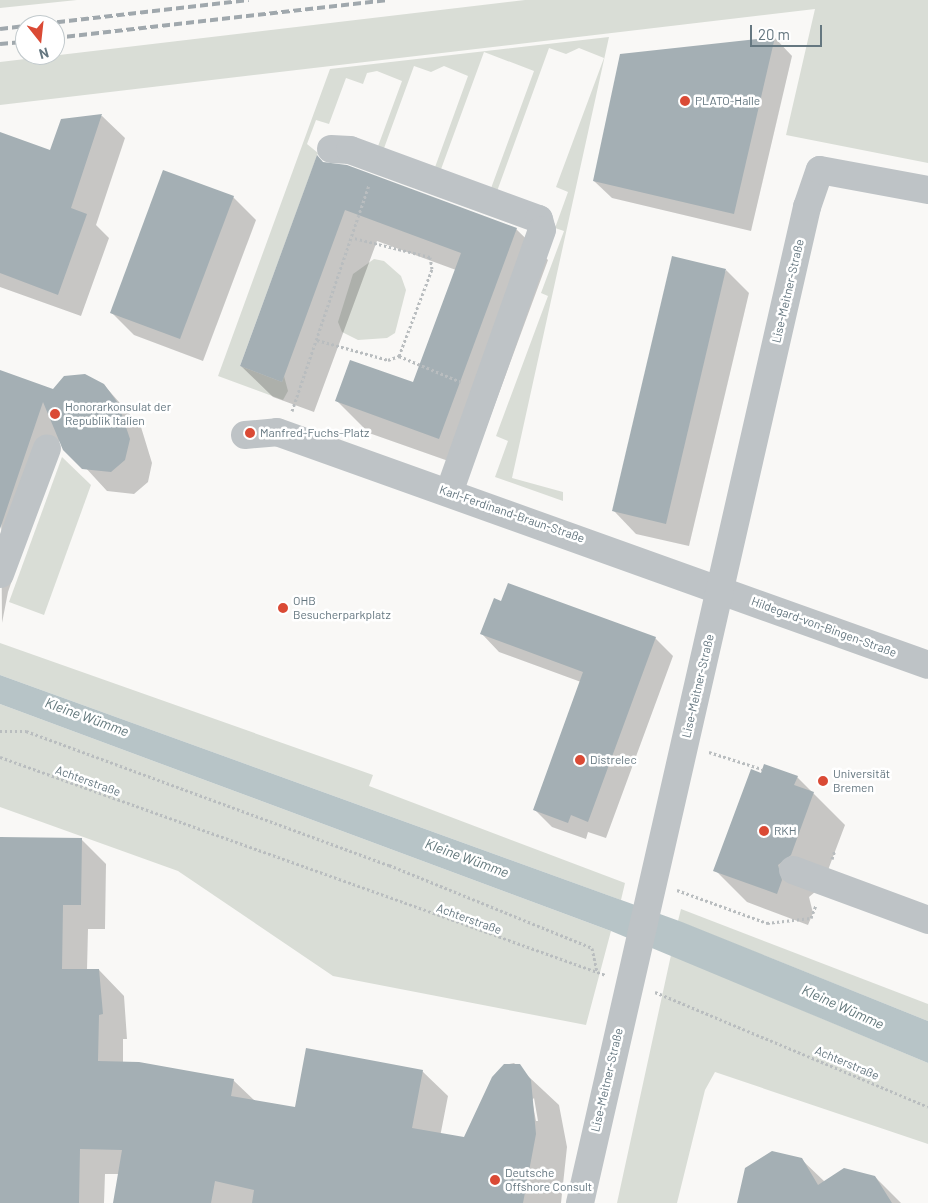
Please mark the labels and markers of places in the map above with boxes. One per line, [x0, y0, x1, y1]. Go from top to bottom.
place label: PLATO-Halle [695, 94, 760, 108]
marker: PLATO-Halle [679, 95, 691, 107]
place label: Honorarkonsulat der Republik Italien [65, 400, 171, 428]
marker: Honorarkonsulat der Republik Italien [49, 408, 61, 420]
place label: Manfred-Fuchs-Platz [260, 426, 369, 440]
marker: Manfred-Fuchs-Platz [244, 427, 256, 439]
place label: OHB Besucherparkplatz [293, 594, 391, 622]
marker: OHB Besucherparkplatz [277, 602, 289, 614]
place label: Distrelec [590, 753, 637, 767]
marker: Distrelec [574, 754, 586, 766]
place label: Universität Bremen [833, 767, 890, 795]
marker: Universität Bremen [817, 775, 829, 787]
place label: RKH [774, 824, 797, 838]
marker: RKH [758, 825, 770, 837]
place label: Deutsche Offshore Consult [505, 1166, 592, 1194]
marker: Deutsche Offshore Consult [489, 1174, 501, 1186]

